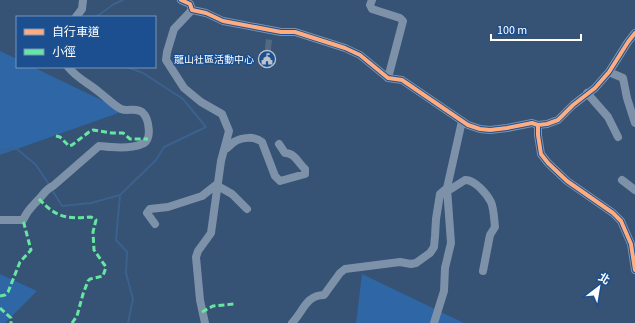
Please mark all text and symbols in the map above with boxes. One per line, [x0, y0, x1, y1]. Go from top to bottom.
legend [16, 16, 156, 68]
scale bar [491, 16, 581, 42]
text: 100 m [497, 22, 527, 39]
text: 自行車道 [52, 24, 100, 41]
text: 小徑 [52, 44, 76, 61]
public building icon: 龍山社區活動中心 [257, 49, 277, 69]
place label: 龍山社區活動中心 [174, 53, 254, 67]
north arrow [579, 267, 619, 307]
text: 北 [595, 270, 612, 288]

